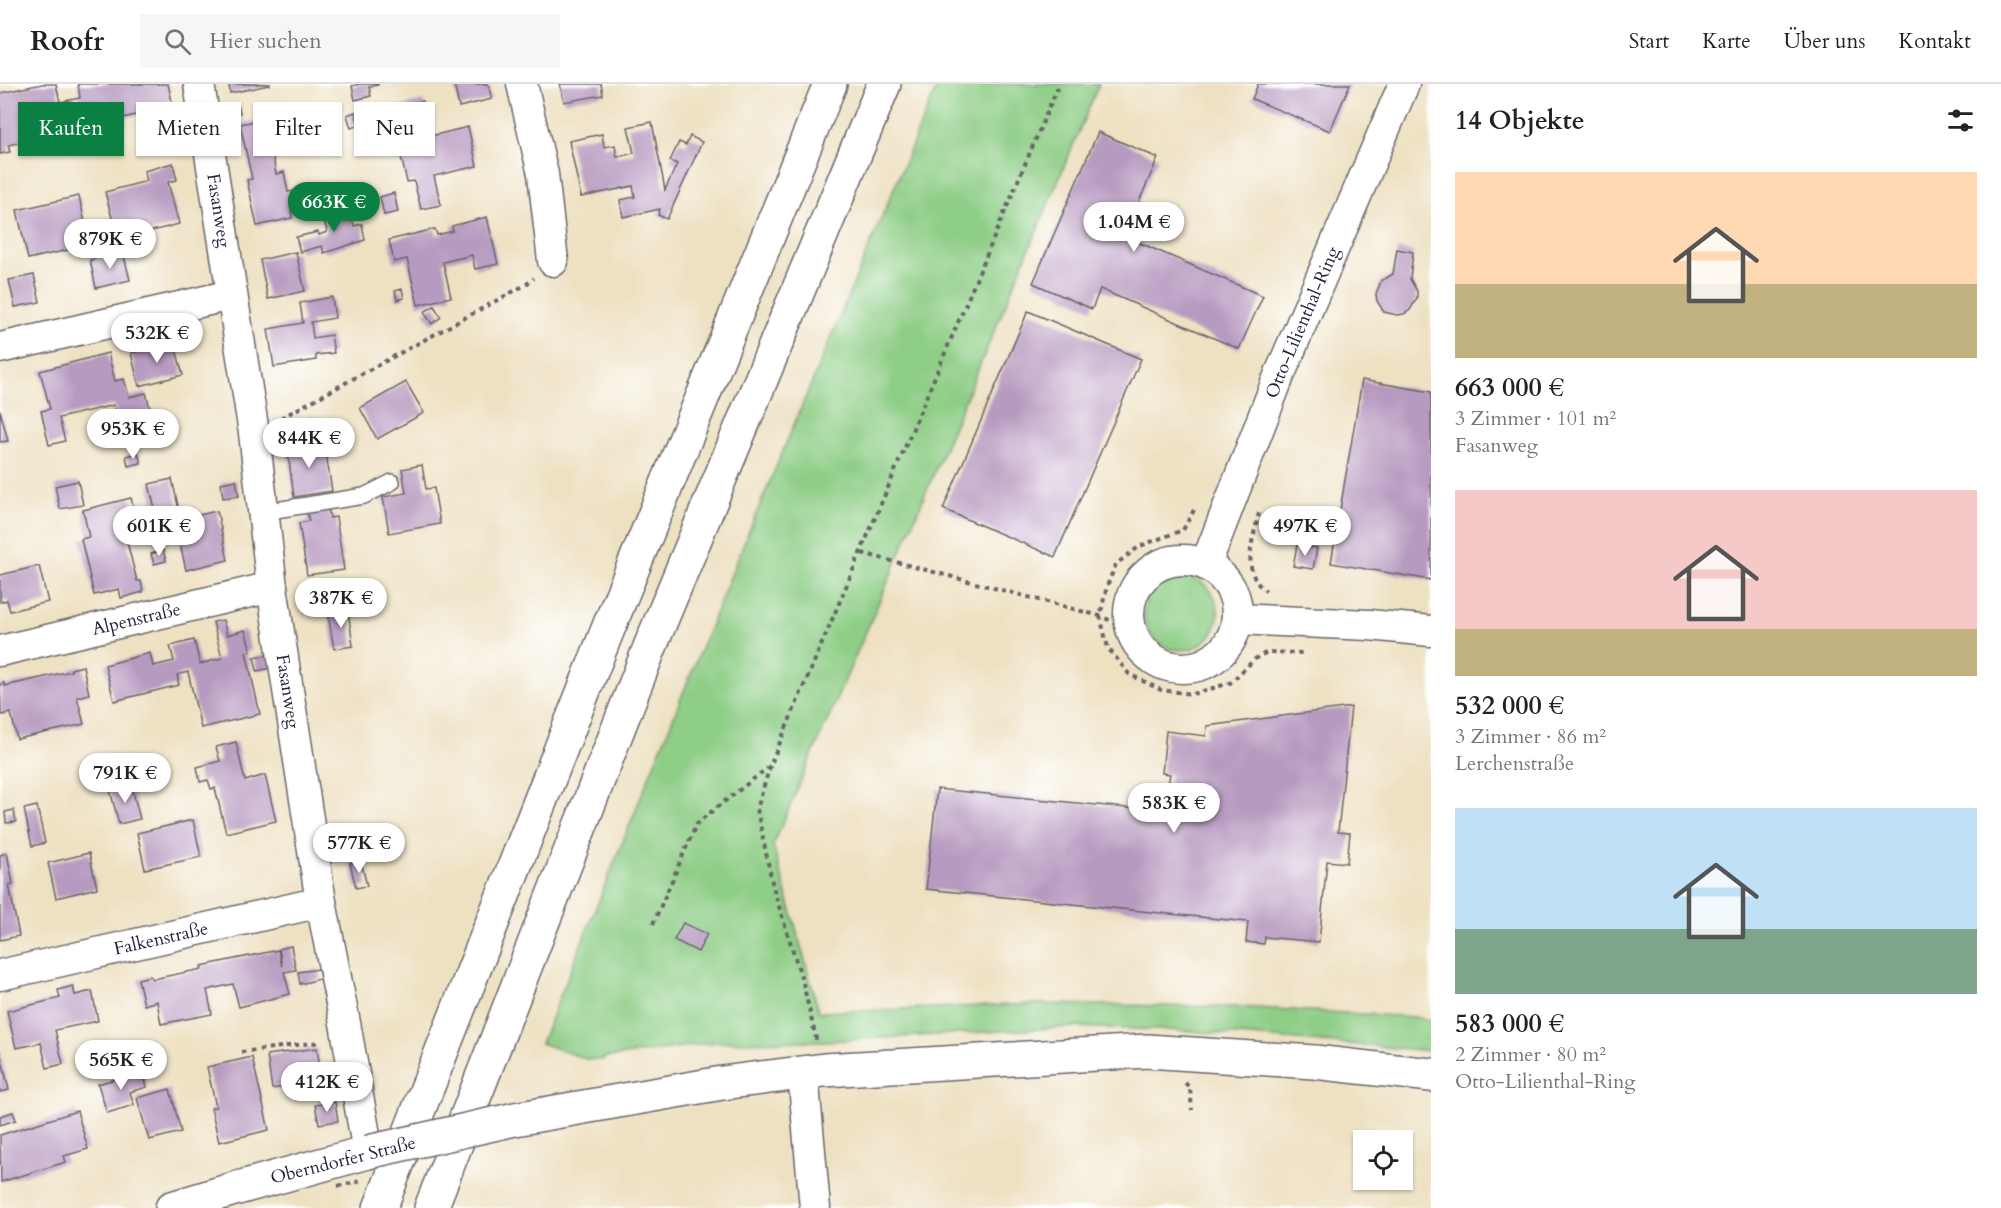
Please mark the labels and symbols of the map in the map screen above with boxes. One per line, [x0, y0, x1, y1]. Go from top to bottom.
street label: Fasanweg [200, 172, 237, 250]
pin: 663K € [285, 182, 383, 233]
pin: 1.04M € [1079, 202, 1189, 253]
pin: 879K € [61, 219, 159, 270]
street label: Otto-Lilienthal-Ring [1259, 242, 1346, 402]
pin: 532K € [108, 313, 206, 364]
pin: 953K € [84, 409, 182, 460]
pin: 844K € [260, 418, 358, 469]
pin: 601K € [110, 506, 208, 557]
pin: 497K € [1256, 506, 1354, 557]
pin: 387K € [292, 578, 390, 629]
street label: Alpenstraße [90, 597, 183, 642]
street label: Fasanweg [270, 653, 306, 731]
pin: 791K € [76, 753, 174, 804]
pin: 583K € [1125, 783, 1223, 834]
pin: 577K € [310, 823, 408, 874]
street label: Falkenstraße [112, 916, 210, 962]
pin: 565K € [72, 1040, 170, 1091]
pin: 412K € [278, 1062, 376, 1113]
street label: Oberndorfer Straße [268, 1130, 418, 1191]

